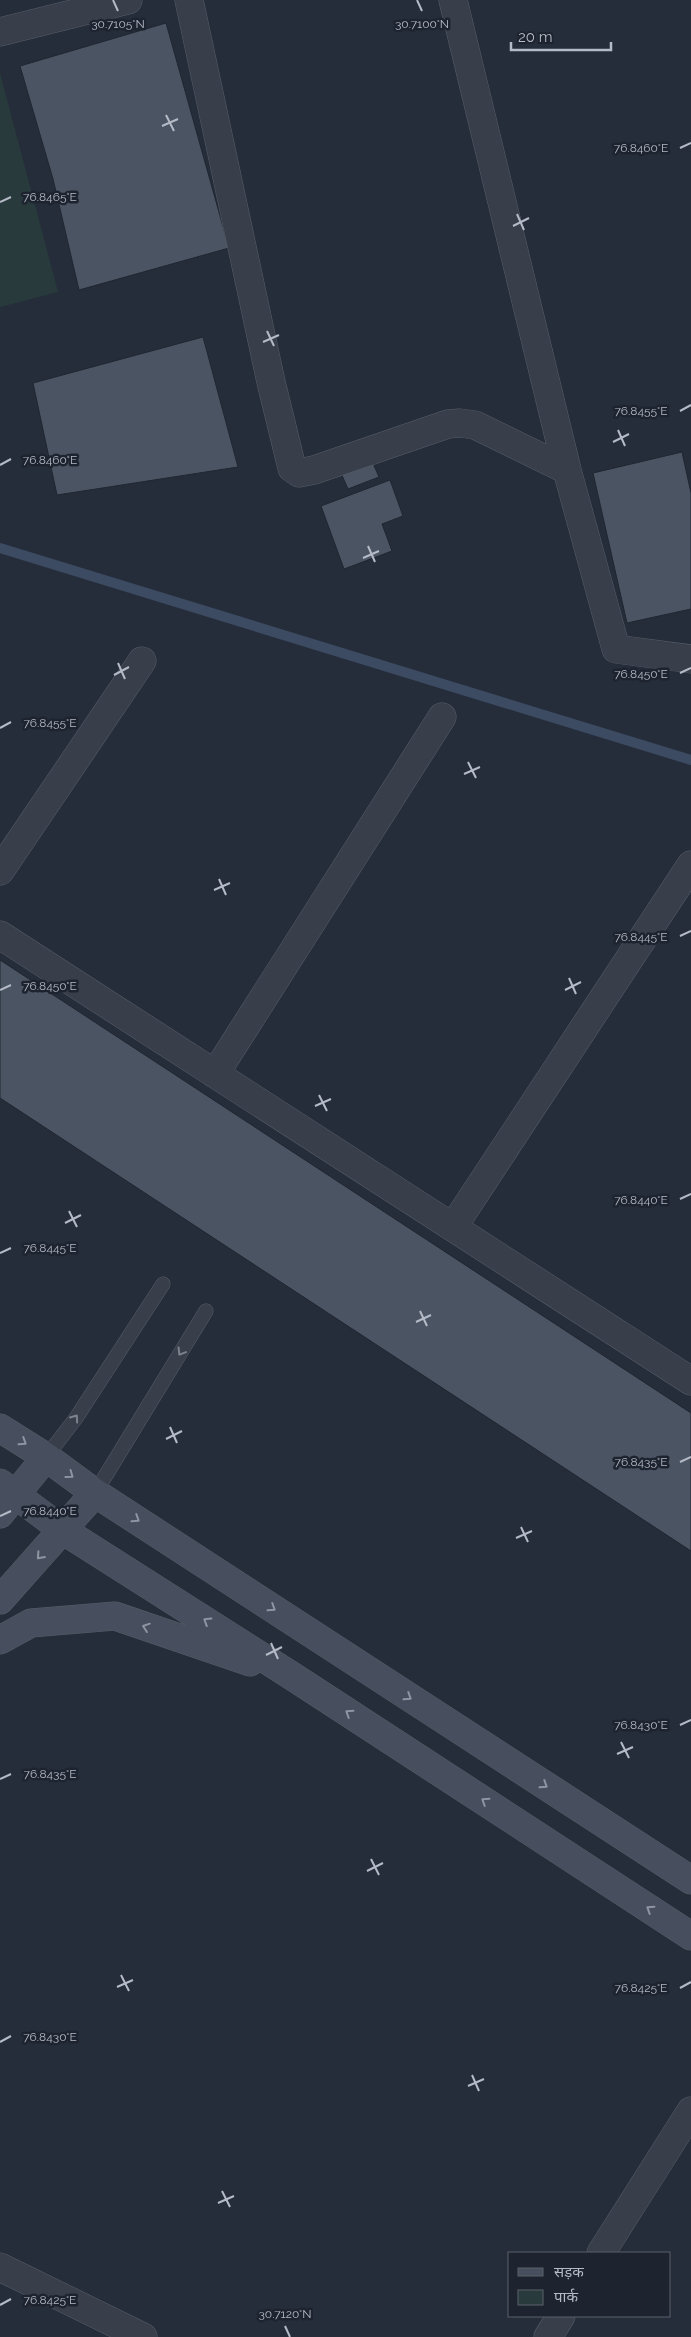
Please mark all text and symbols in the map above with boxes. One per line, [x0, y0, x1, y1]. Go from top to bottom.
text: 30.7105°N [91, 17, 145, 31]
text: 30.7100°N [395, 17, 449, 31]
scale bar [511, 20, 611, 52]
text: 20 m [518, 28, 553, 46]
text: 76.8460°E [614, 141, 668, 155]
text: 76.8465°E [23, 190, 77, 204]
text: 76.8455°E [614, 404, 668, 418]
text: 76.8460°E [23, 453, 77, 467]
text: 76.8450°E [614, 667, 668, 681]
text: 76.8455°E [23, 716, 77, 730]
text: 76.8445°E [614, 930, 668, 944]
text: 76.8450°E [23, 979, 77, 993]
text: 76.8440°E [614, 1193, 668, 1207]
text: 76.8445°E [23, 1241, 77, 1255]
one-way arrow [177, 1347, 187, 1356]
one-way arrow [69, 1414, 78, 1424]
one-way arrow [18, 1436, 27, 1446]
text: 76.8435°E [614, 1455, 668, 1469]
one-way arrow [64, 1469, 74, 1478]
text: 76.8440°E [23, 1504, 77, 1518]
one-way arrow [130, 1513, 139, 1523]
one-way arrow [37, 1551, 46, 1560]
one-way arrow [266, 1602, 276, 1611]
one-way arrow [203, 1618, 212, 1628]
one-way arrow [143, 1623, 151, 1633]
one-way arrow [403, 1690, 412, 1700]
one-way arrow [345, 1709, 354, 1719]
text: 76.8430°E [614, 1718, 668, 1732]
text: 76.8435°E [23, 1767, 77, 1781]
one-way arrow [539, 1779, 548, 1788]
one-way arrow [481, 1798, 490, 1808]
one-way arrow [646, 1906, 656, 1915]
text: 76.8425°E [615, 1981, 667, 1995]
text: 76.8430°E [23, 2030, 77, 2044]
legend [508, 2252, 671, 2317]
text: सड़क [554, 2263, 584, 2281]
text: पार्क [554, 2288, 578, 2306]
text: 76.8425°E [24, 2293, 76, 2307]
text: 30.7120°N [258, 2307, 312, 2321]

